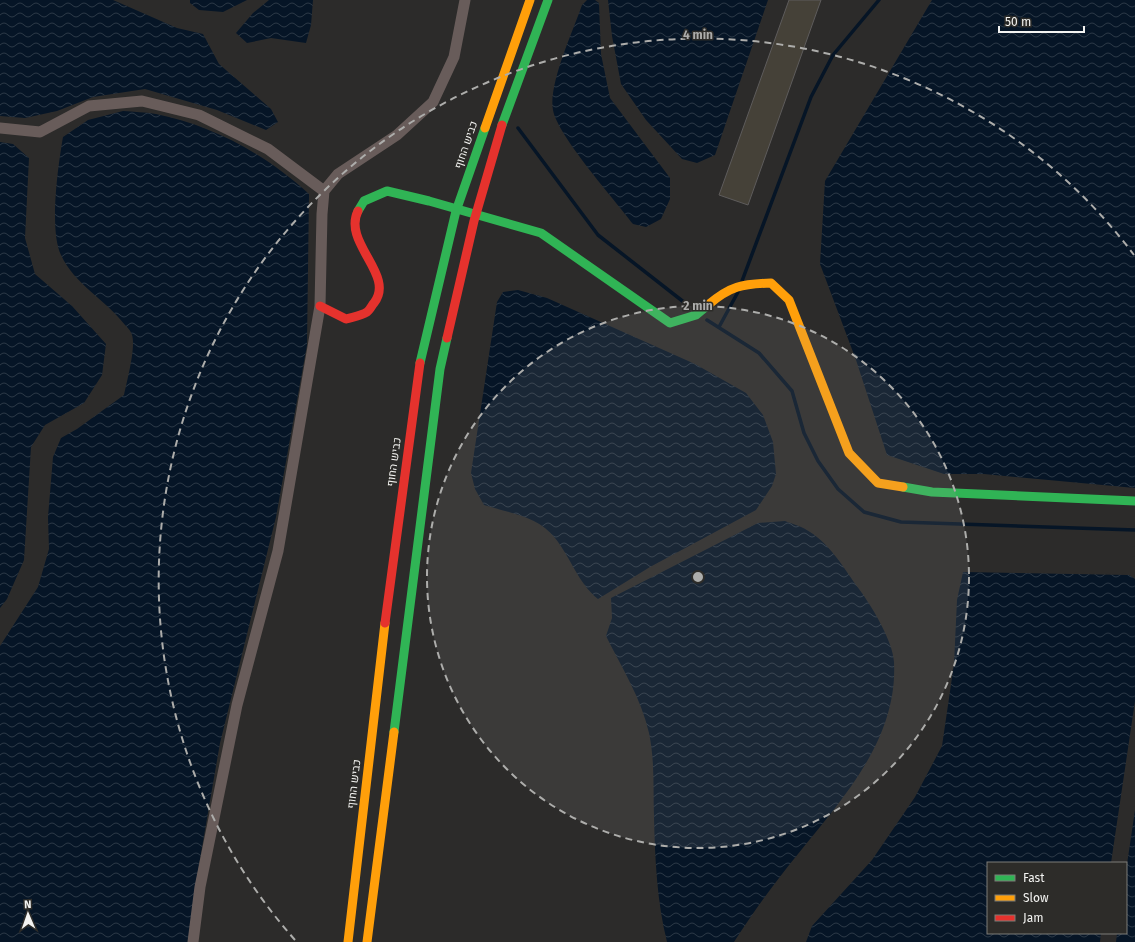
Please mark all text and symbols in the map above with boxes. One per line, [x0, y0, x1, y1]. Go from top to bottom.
scale bar [999, 8, 1084, 34]
text: 50 m [1005, 15, 1031, 29]
text: 4 min [683, 28, 713, 42]
street label: כביש החוף [452, 119, 480, 171]
text: 2 min [683, 299, 713, 313]
street label: כביש החוף [384, 437, 404, 487]
centre of rings [691, 570, 705, 584]
street label: כביש החוף [345, 759, 363, 809]
legend [987, 862, 1127, 934]
text: Fast [1023, 871, 1045, 885]
text: Slow [1023, 891, 1049, 905]
north arrow [8, 894, 48, 934]
text: N [24, 898, 32, 911]
text: Jam [1023, 911, 1043, 925]

